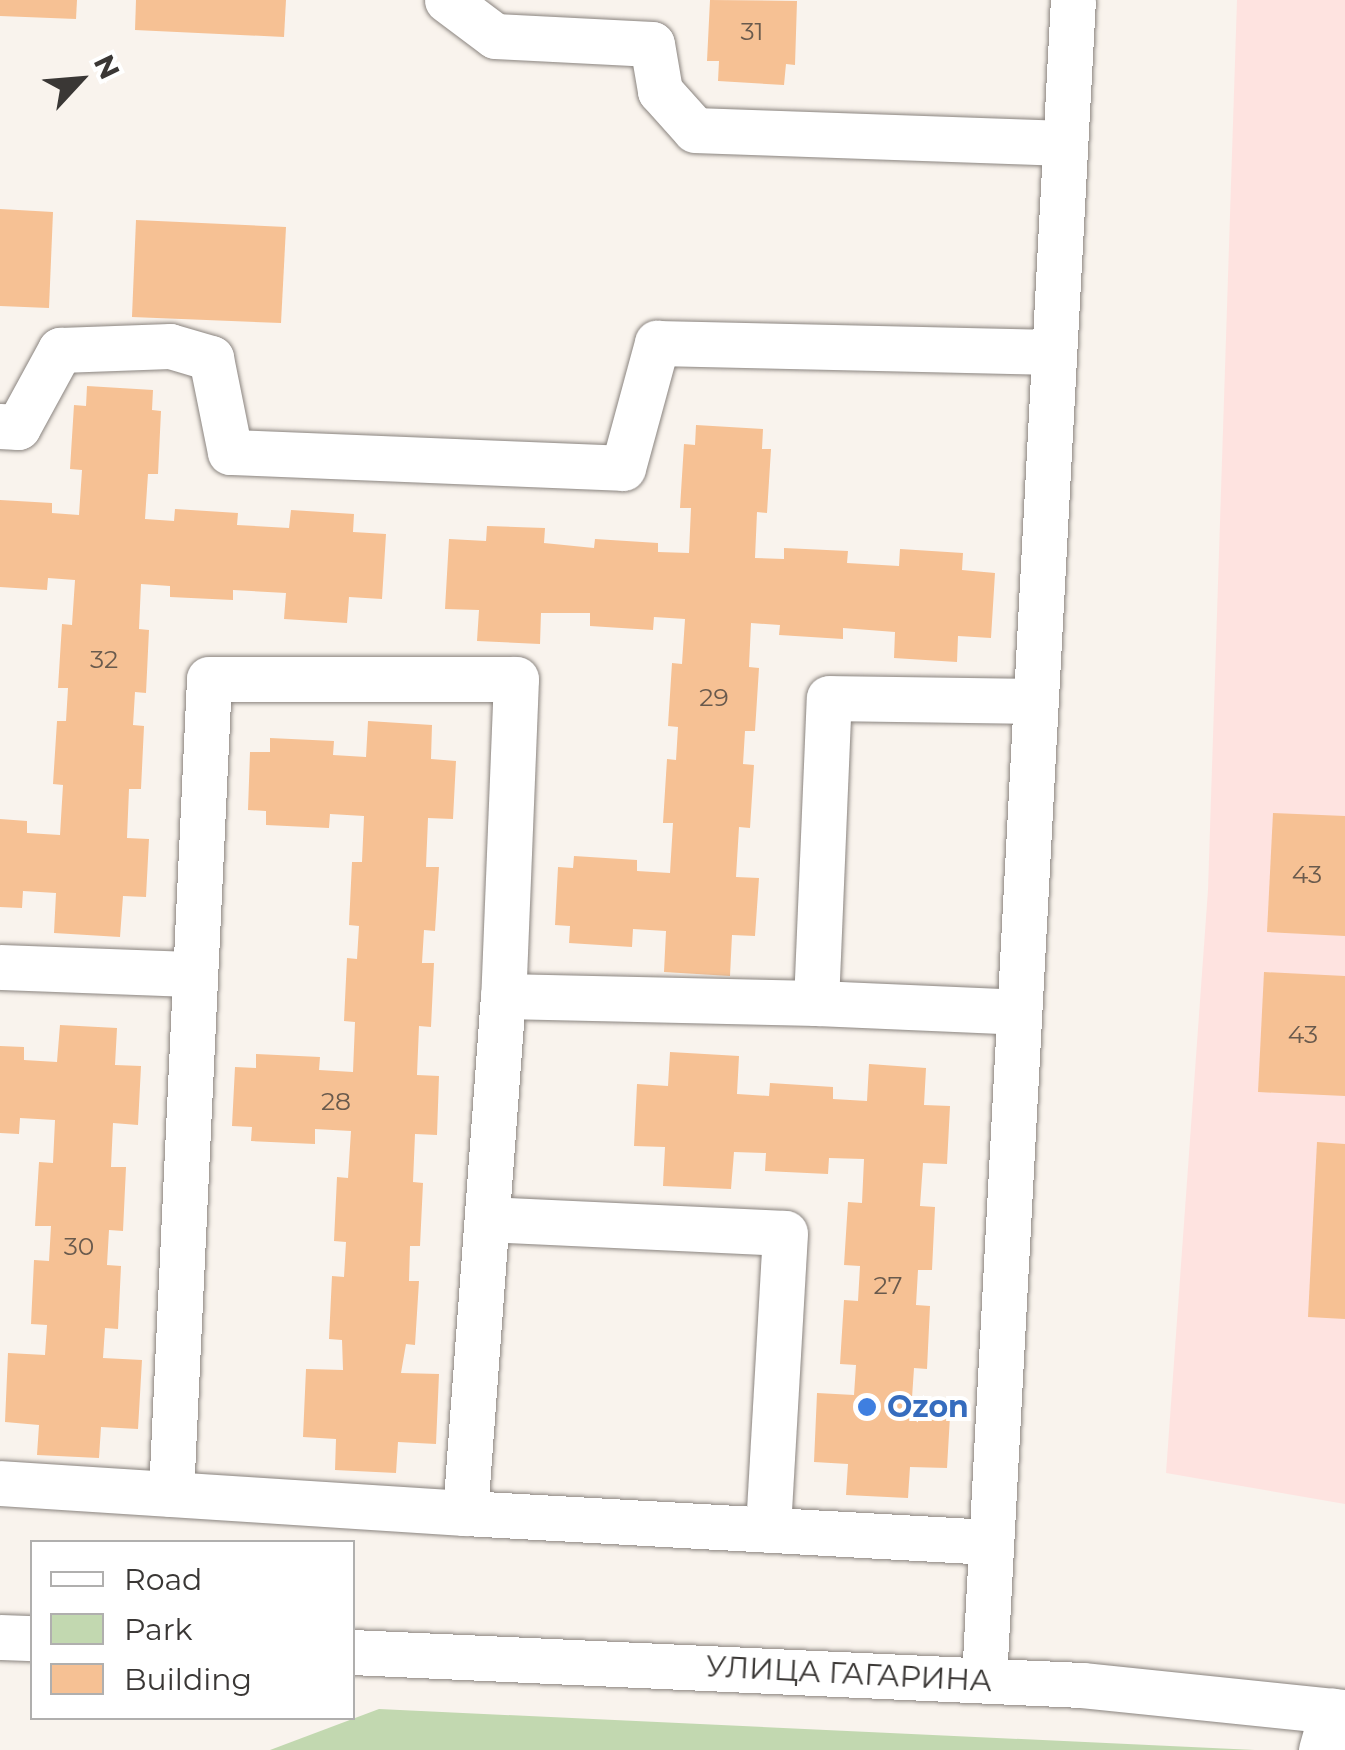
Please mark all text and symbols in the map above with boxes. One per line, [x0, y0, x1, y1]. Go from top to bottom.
house number: 31 [740, 16, 764, 46]
north arrow [30, 30, 130, 130]
text: N [87, 49, 127, 84]
house number: 32 [90, 644, 118, 674]
house number: 29 [699, 682, 729, 712]
house number: 43 [1292, 859, 1322, 889]
house number: 43 [1288, 1019, 1318, 1049]
house number: 28 [321, 1086, 351, 1116]
house number: 30 [64, 1231, 94, 1261]
house number: 27 [874, 1270, 902, 1300]
place label: Ozon [887, 1389, 969, 1425]
marker: Ozon [856, 1396, 878, 1418]
legend [30, 1540, 355, 1720]
text: Road [124, 1561, 202, 1598]
text: Park [124, 1611, 193, 1648]
street label: УЛИЦА ГАГАРИНА [705, 1649, 993, 1699]
text: Building [124, 1661, 252, 1698]

